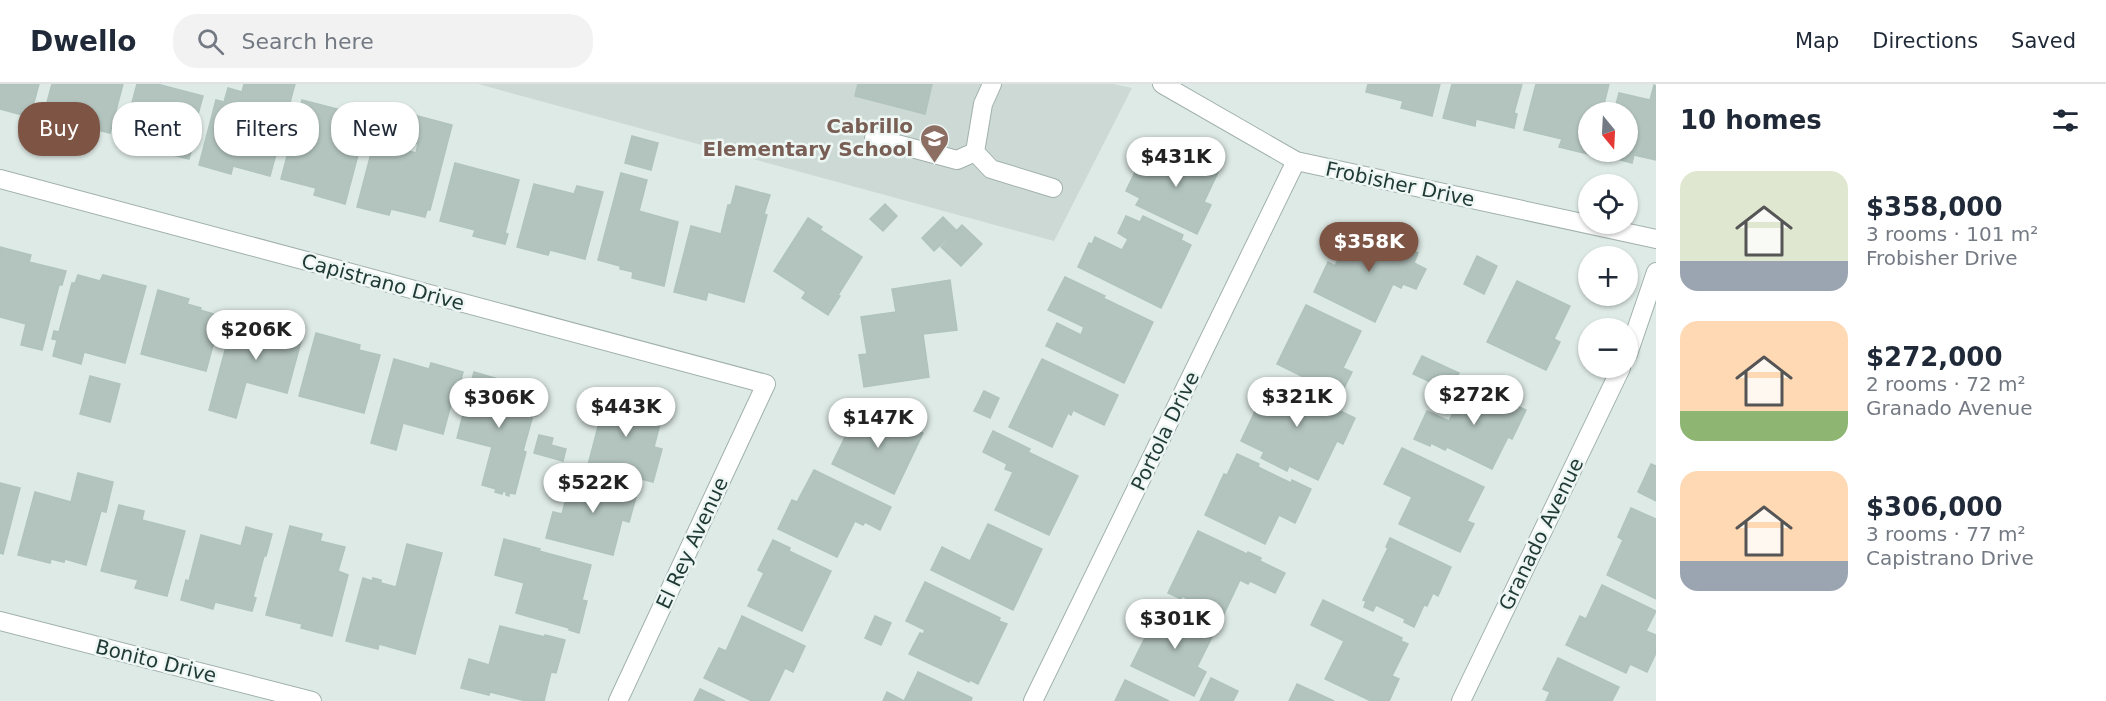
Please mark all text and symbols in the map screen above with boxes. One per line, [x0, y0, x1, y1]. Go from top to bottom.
search box [173, 14, 593, 68]
text: Dwello [30, 25, 137, 58]
icon: search [194, 25, 227, 58]
text: Search here [242, 29, 374, 54]
text: Map [1795, 29, 1839, 53]
text: Directions [1872, 29, 1978, 53]
text: Saved [2011, 29, 2076, 53]
chip: Buy [18, 102, 100, 156]
chip: Rent [112, 102, 202, 156]
chip: Filters [214, 102, 319, 156]
chip: New [331, 102, 419, 156]
north arrow [1578, 102, 1638, 162]
map controls [1578, 102, 1638, 378]
icon: filters [2049, 104, 2082, 137]
text: 10 homes [1680, 105, 1822, 135]
place label: Cabrillo Elementary School [703, 114, 913, 161]
school or university icon: Cabrillo Elementary School [918, 122, 950, 164]
pin: $431K [1134, 137, 1218, 188]
text: $431K [1140, 144, 1212, 168]
street label: Frobisher Drive [1323, 156, 1477, 212]
button: locate [1578, 174, 1638, 234]
text: $358,000 [1866, 192, 2003, 222]
icon: home [1728, 195, 1800, 267]
pin: $358K [1327, 222, 1411, 273]
text: 3 rooms · 101 m² [1866, 222, 2038, 246]
text: $358K [1333, 229, 1405, 253]
button: + [1578, 246, 1638, 306]
text: Frobisher Drive [1866, 246, 2018, 270]
street label: Capistrano Drive [299, 249, 467, 315]
pin: $206K [214, 310, 298, 361]
text: $206K [220, 317, 292, 341]
button: − [1578, 318, 1638, 378]
text: $272,000 [1866, 342, 2003, 372]
icon: home [1728, 345, 1800, 417]
street label: Portola Drive [1126, 368, 1204, 494]
text: 2 rooms · 72 m² [1866, 372, 2026, 396]
pin: $272K [1432, 375, 1516, 426]
pin: $321K [1255, 377, 1339, 428]
pin: $306K [457, 378, 541, 429]
text: $272K [1438, 382, 1510, 406]
text: $321K [1261, 384, 1333, 408]
text: $306K [463, 385, 535, 409]
pin: $443K [584, 387, 668, 438]
text: $443K [590, 394, 662, 418]
text: Granado Avenue [1866, 396, 2033, 420]
pin: $147K [836, 398, 920, 449]
text: $147K [842, 405, 914, 429]
street label: Granado Avenue [1494, 454, 1588, 614]
pin: $522K [551, 463, 635, 514]
text: $522K [557, 470, 629, 494]
street label: El Rey Avenue [651, 473, 733, 613]
text: $306,000 [1866, 492, 2003, 522]
icon: home [1728, 495, 1800, 567]
text: 3 rooms · 77 m² [1866, 522, 2026, 546]
text: Capistrano Drive [1866, 546, 2034, 570]
pin: $301K [1133, 599, 1217, 650]
text: $301K [1139, 606, 1211, 630]
street label: Bonito Drive [93, 634, 219, 688]

